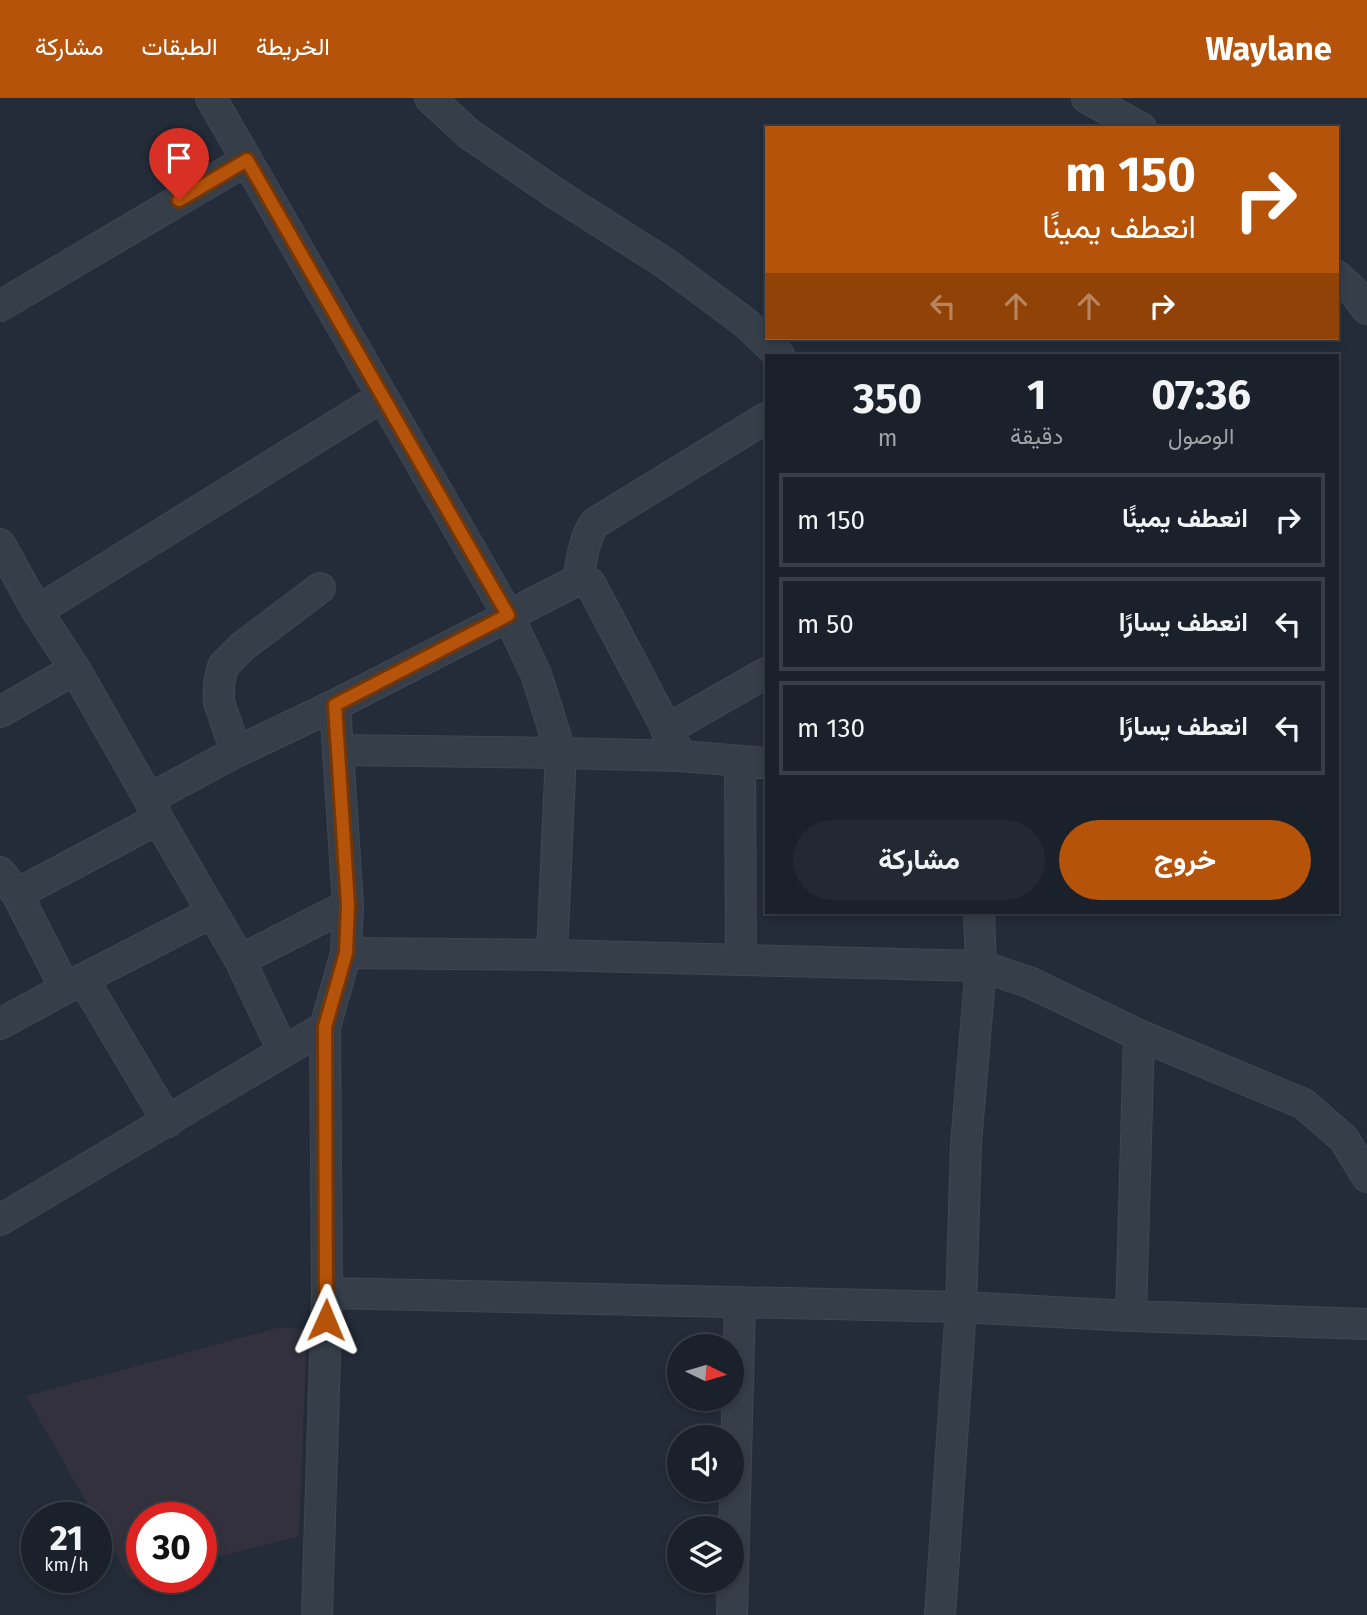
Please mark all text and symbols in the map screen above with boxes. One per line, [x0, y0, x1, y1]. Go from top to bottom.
text: Waylane [1205, 29, 1332, 69]
text: مشاركة [35, 33, 103, 61]
text: الطبقات [141, 33, 218, 61]
text: الخريطة [256, 33, 330, 61]
pin [149, 128, 209, 200]
icon: arrive [160, 139, 198, 177]
text: 150 m [1065, 145, 1196, 204]
icon: right [1220, 154, 1311, 245]
text: انعطف يمينًا [1042, 208, 1196, 246]
icon: left [924, 287, 962, 325]
icon: ahead [997, 287, 1035, 325]
icon: ahead [1070, 287, 1108, 325]
icon: right [1143, 287, 1181, 325]
text: 1 [1027, 370, 1046, 420]
text: 07:36 [1151, 370, 1251, 420]
text: 350 [853, 374, 922, 424]
text: دقيقة [1010, 422, 1063, 450]
text: الوصول [1168, 422, 1234, 450]
text: m [878, 424, 897, 452]
icon: right [1269, 501, 1307, 539]
text: انعطف يمينًا [1122, 503, 1248, 534]
text: 150 m [797, 505, 865, 536]
icon: left [1269, 605, 1307, 643]
text: انعطف يسارًا [1119, 607, 1248, 638]
text: 50 m [797, 609, 854, 640]
icon: left [1269, 709, 1307, 747]
text: انعطف يسارًا [1119, 711, 1248, 742]
text: 130 m [797, 713, 865, 744]
button: مشاركة [793, 820, 1045, 900]
button: خروج [1059, 820, 1311, 900]
position arrow [289, 1283, 363, 1357]
north arrow [667, 1334, 744, 1410]
map controls [667, 1334, 744, 1593]
button: sound [667, 1425, 744, 1502]
speed limit sign: 30 [126, 1502, 217, 1593]
button: layers [667, 1516, 744, 1593]
text: 21 [50, 1517, 83, 1559]
text: km/h [44, 1554, 89, 1576]

